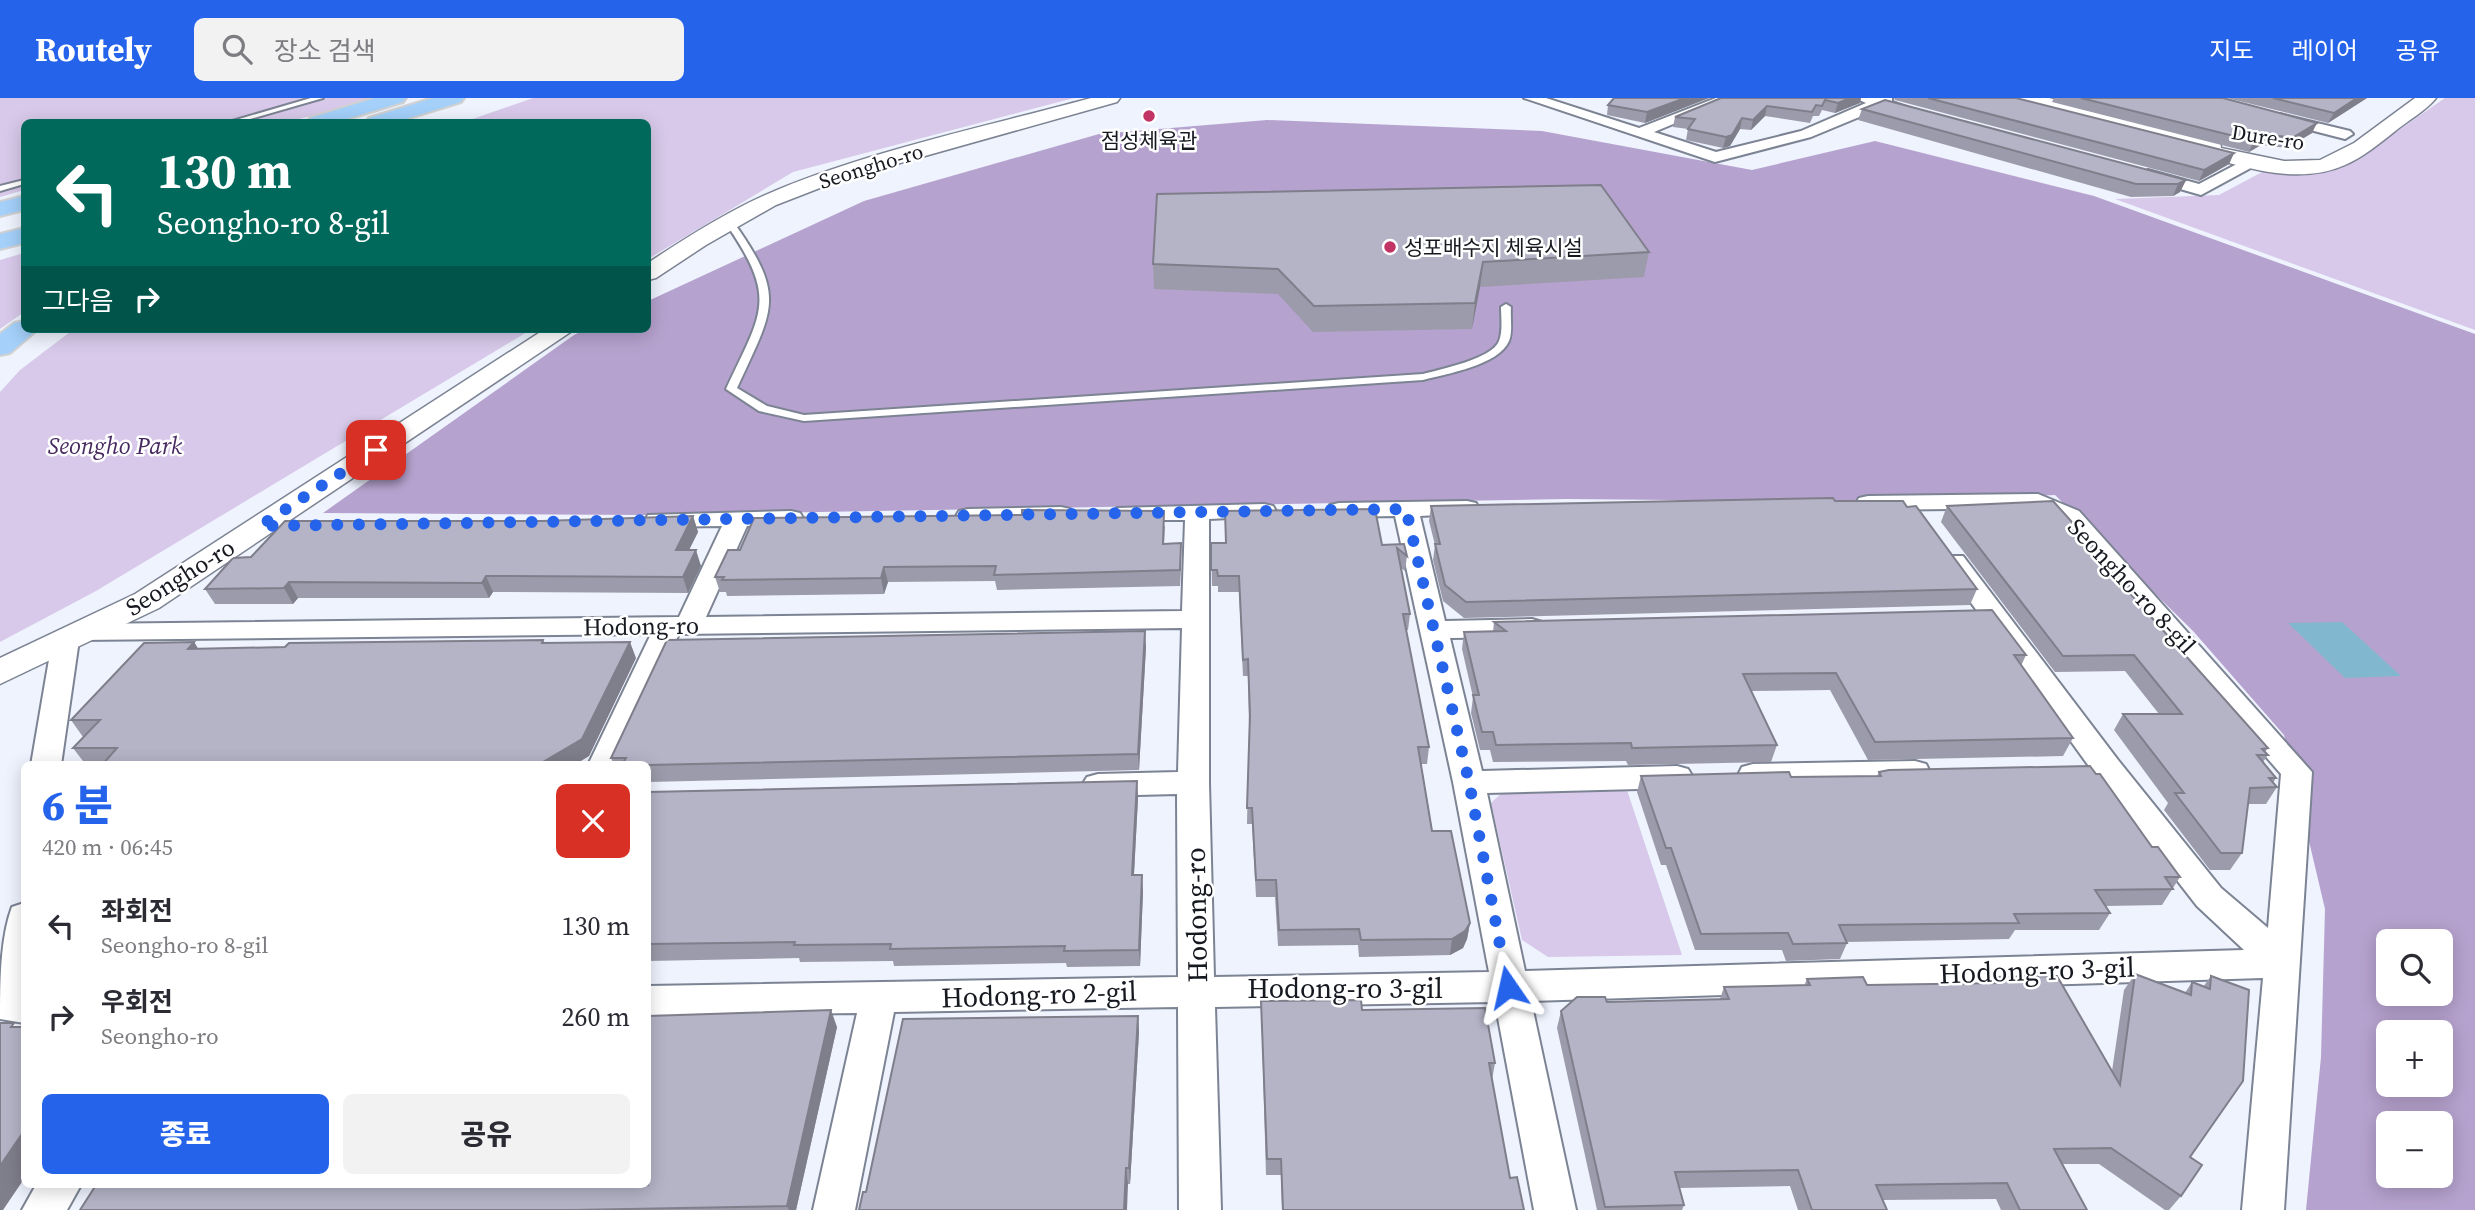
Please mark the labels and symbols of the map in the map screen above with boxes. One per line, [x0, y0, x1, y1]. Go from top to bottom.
marker: 점성체육관 [1141, 108, 1157, 124]
street label: Dure-ro [2229, 117, 2307, 157]
place label: 점성체육관 [1101, 126, 1197, 155]
street label: Seongho-ro [815, 136, 927, 196]
place label: 성포배수지 체육시설 [1404, 233, 1583, 262]
marker: 성포배수지 체육시설 [1382, 239, 1398, 255]
pin [346, 420, 406, 480]
park label: Seongho Park [48, 429, 183, 462]
street label: Seongho-ro 8-gil [2060, 511, 2204, 661]
street label: Seongho-ro [119, 530, 241, 624]
street label: Hodong-ro [583, 608, 699, 644]
street label: Hodong-ro [1176, 847, 1216, 983]
street label: Hodong-ro 3-gil [1939, 948, 2135, 992]
position arrow [1471, 950, 1545, 1024]
street label: Hodong-ro 3-gil [1247, 969, 1443, 1007]
street label: Hodong-ro 2-gil [941, 972, 1137, 1016]

